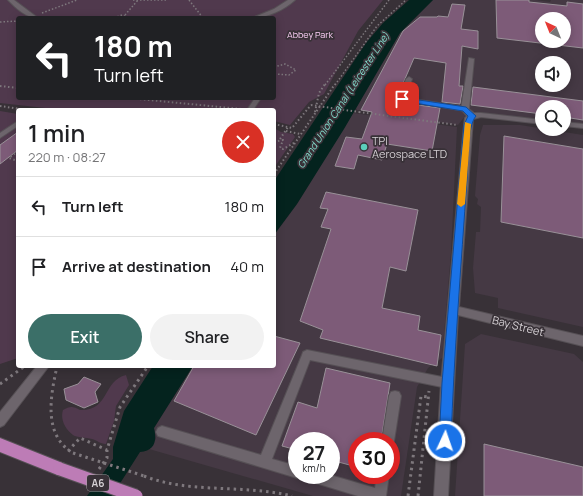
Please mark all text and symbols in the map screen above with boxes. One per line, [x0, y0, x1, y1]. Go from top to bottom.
north arrow [535, 12, 571, 48]
map controls [535, 12, 571, 136]
text: 180 m [94, 27, 173, 65]
park label: Abbey Park [287, 28, 334, 41]
water label: Grand Union Canal (Leicester Line) [294, 29, 392, 171]
icon: left [28, 32, 80, 84]
button: sound [535, 56, 571, 92]
text: Turn left [94, 63, 164, 87]
pin [385, 82, 419, 116]
icon: arrive [391, 88, 413, 110]
button: search [535, 100, 571, 136]
text: 1 min [28, 116, 85, 149]
button: close [222, 121, 264, 163]
place label: TPI Aerospace LTD [372, 133, 447, 161]
marker: TPI Aerospace LTD [359, 142, 369, 152]
text: 220 m · 08:27 [28, 148, 106, 166]
icon: left [28, 196, 50, 218]
text: Turn left [62, 196, 124, 217]
text: 180 m [225, 196, 264, 217]
icon: arrive [28, 256, 50, 278]
text: Arrive at destination [62, 256, 211, 277]
text: 40 m [230, 256, 264, 277]
street label: Bay Street [491, 312, 546, 339]
button: Exit [28, 314, 142, 360]
button: Share [150, 314, 264, 360]
position arrow [424, 420, 466, 462]
speed limit sign: 30 [348, 432, 400, 484]
text: 27 [303, 439, 325, 466]
text: km/h [302, 461, 326, 475]
road number: A6 [87, 475, 109, 491]

